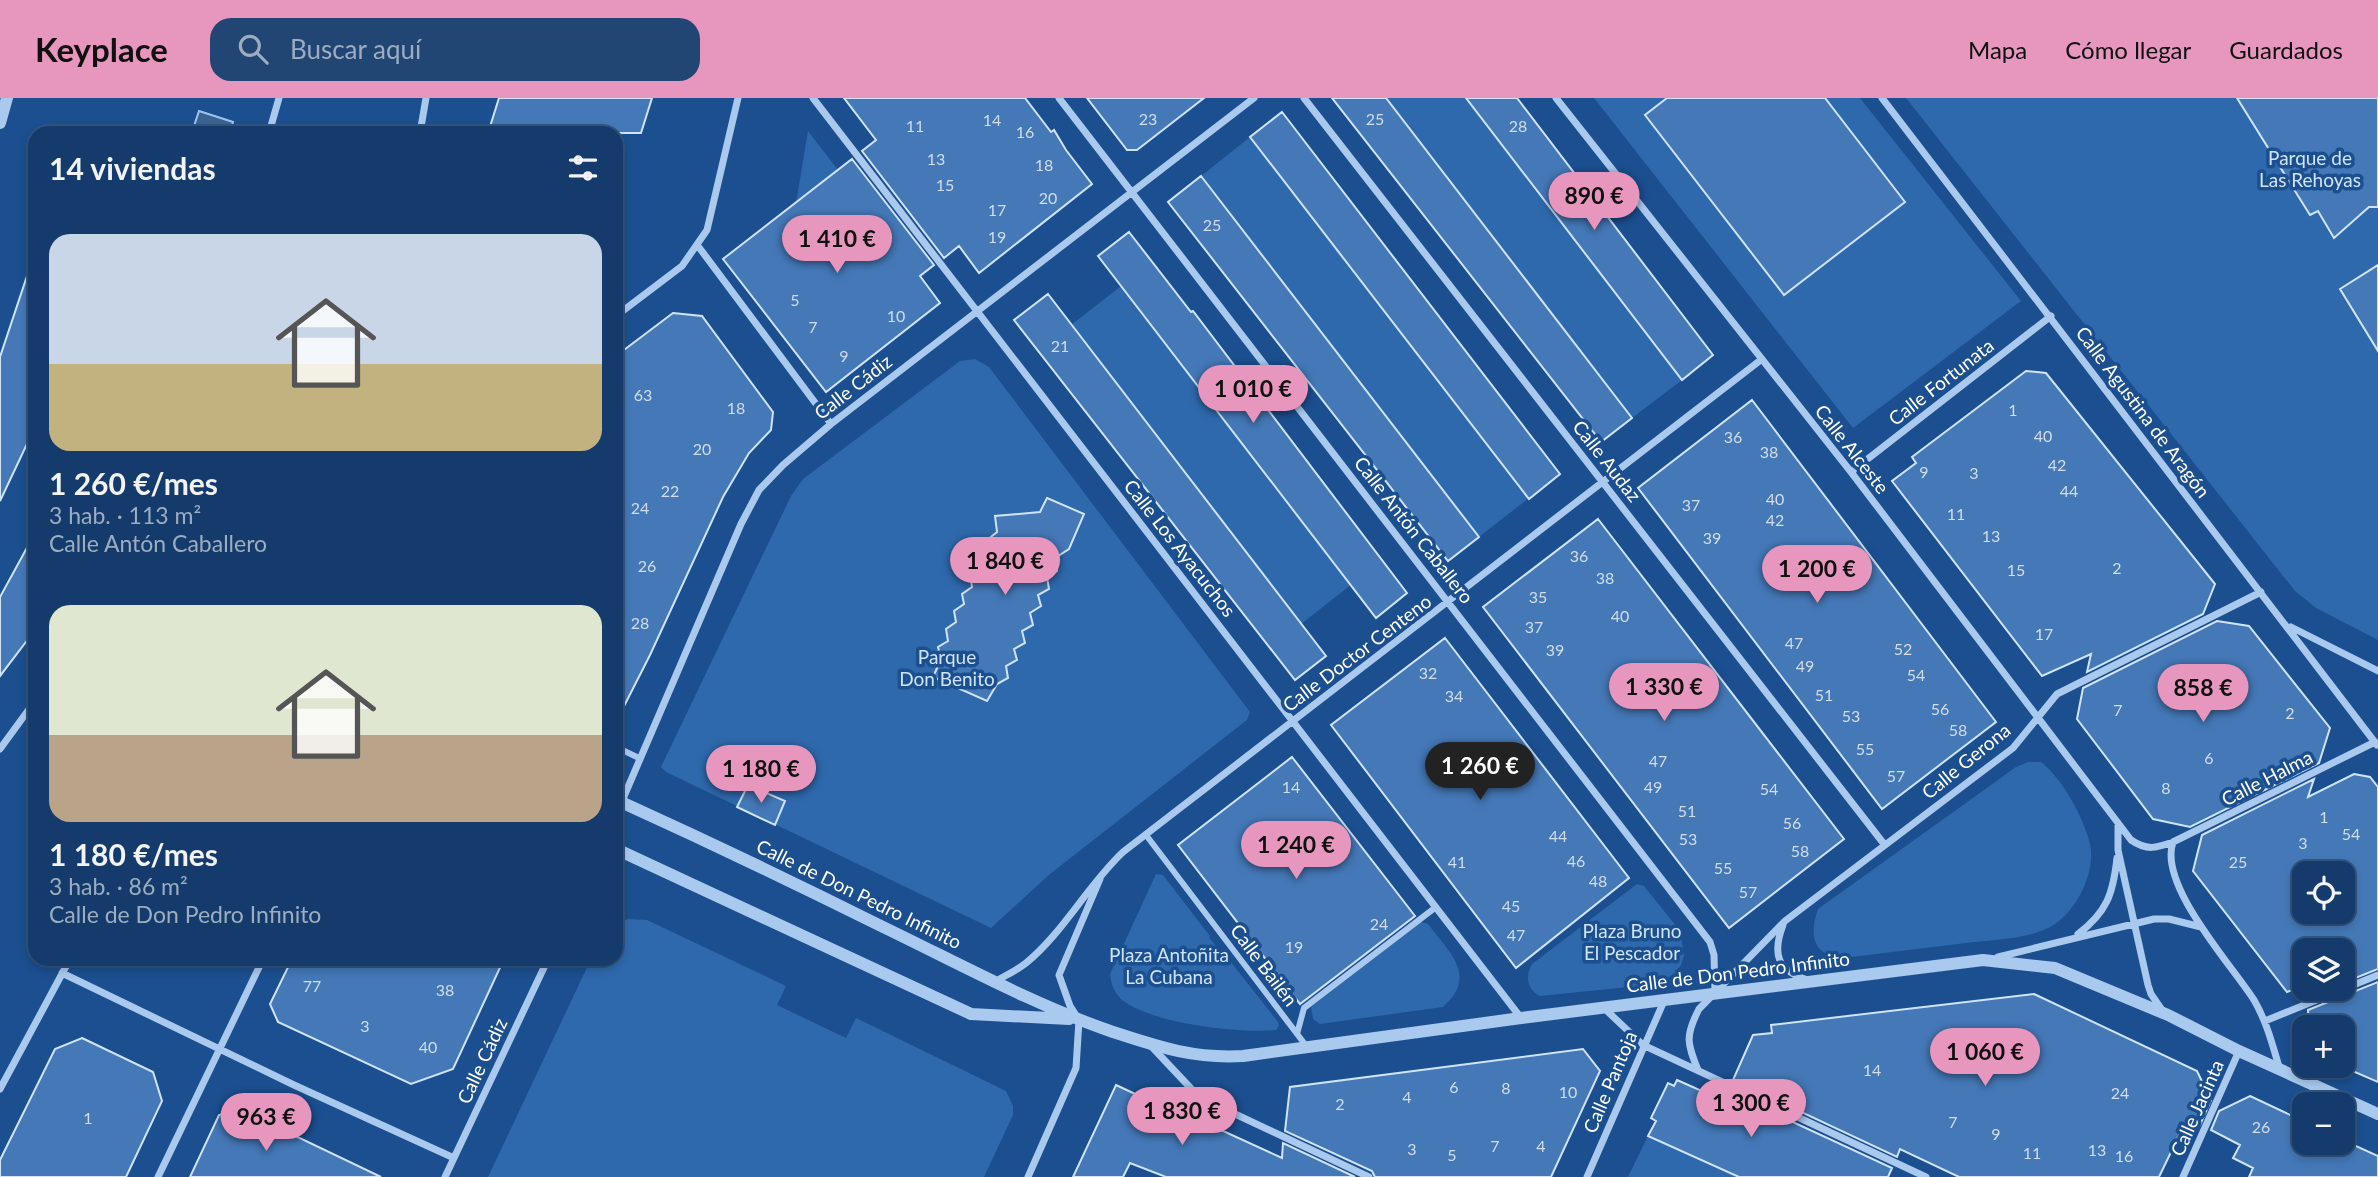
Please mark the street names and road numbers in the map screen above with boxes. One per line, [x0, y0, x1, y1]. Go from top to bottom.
street label: Calle Agustina de Aragón [2071, 321, 2215, 502]
street label: Calle Fortunata [1883, 333, 1998, 430]
street label: Calle Cádiz [809, 349, 896, 424]
street label: Calle Alceste [1811, 400, 1894, 498]
street label: Calle Audaz [1568, 415, 1646, 506]
street label: Calle Antón Caballero [1350, 452, 1479, 608]
street label: Calle Los Ayacuchos [1120, 475, 1241, 621]
street label: Calle Doctor Centeno [1278, 589, 1436, 716]
street label: Calle Gerona [1917, 718, 2015, 803]
street label: Calle Halma [2217, 745, 2316, 810]
street label: Calle de Don Pedro Infinito [753, 834, 965, 953]
street label: Calle Bailén [1226, 919, 1303, 1010]
street label: Calle de Don Pedro Infinito [1625, 946, 1851, 997]
street label: Calle Cádiz [452, 1014, 511, 1107]
street label: Calle Pantoja [1578, 1027, 1641, 1136]
street label: Calle Jacinta [2165, 1056, 2228, 1159]

